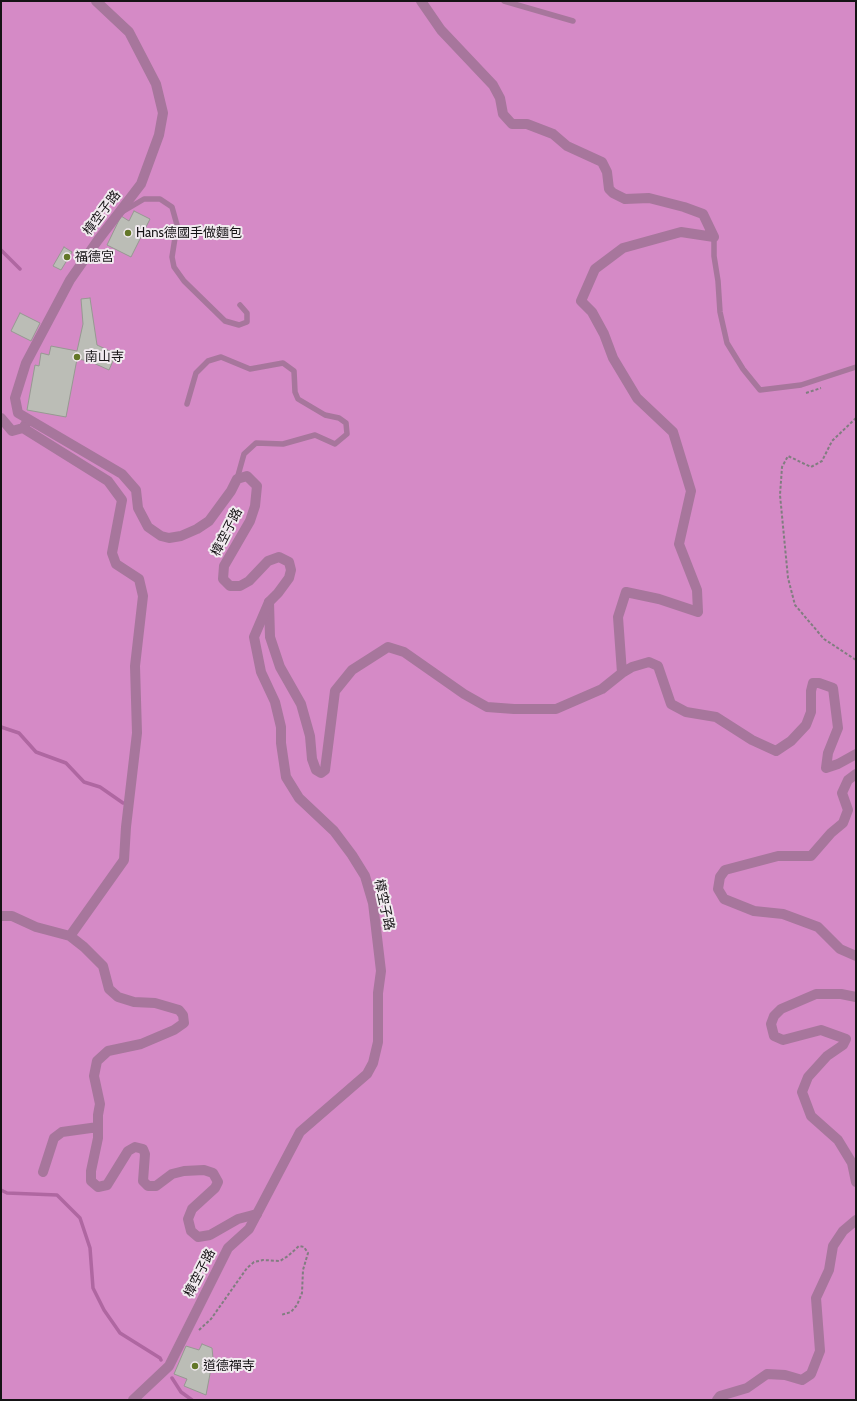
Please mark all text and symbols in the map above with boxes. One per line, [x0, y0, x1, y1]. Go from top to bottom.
street label: 樟空子路 [80, 188, 124, 238]
place label: Hans德國手做麵包 [136, 225, 242, 241]
marker: Hans德國手做麵包 [123, 228, 133, 238]
place label: 福德宮 [75, 249, 114, 265]
marker: 福德宮 [62, 252, 72, 262]
place label: 南山寺 [85, 349, 124, 365]
marker: 南山寺 [72, 352, 82, 362]
street label: 樟空子路 [208, 505, 246, 559]
street label: 樟空子路 [371, 878, 397, 932]
street label: 樟空子路 [181, 1246, 219, 1300]
place label: 道德禪寺 [203, 1358, 255, 1374]
marker: 道德禪寺 [190, 1361, 200, 1371]

